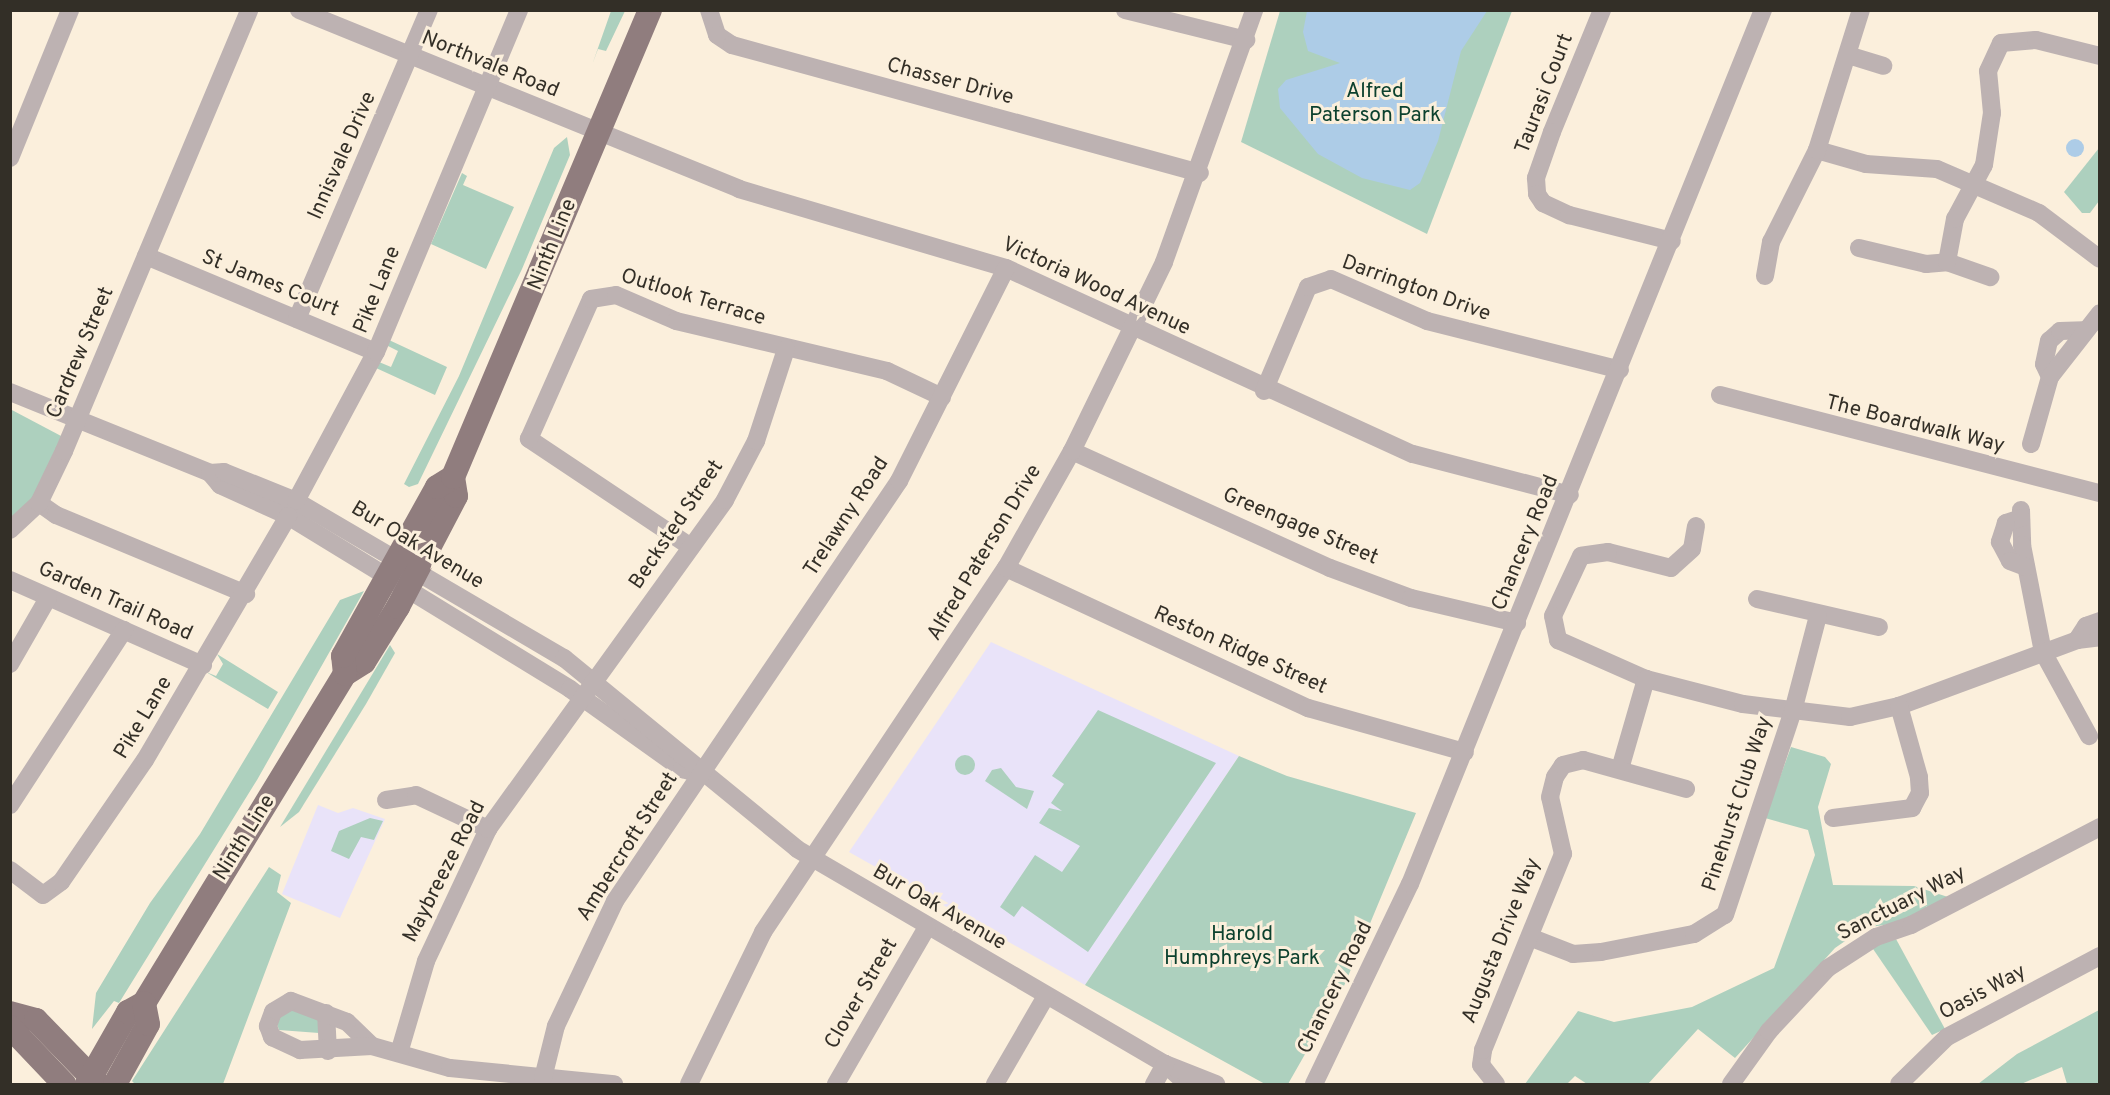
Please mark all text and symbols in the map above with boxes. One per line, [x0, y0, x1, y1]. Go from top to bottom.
street label: Northvale Road [418, 26, 562, 104]
street label: Taurasi Court [1511, 30, 1579, 158]
street label: Chasser Drive [884, 53, 1016, 111]
park label: Alfred Paterson Park [1309, 79, 1441, 129]
street label: Innisvale Drive [304, 88, 382, 224]
street label: Ninth Line [523, 196, 583, 294]
street label: Victoria Wood Avenue [997, 232, 1195, 342]
street label: Pike Lane [349, 243, 407, 337]
street label: St James Court [198, 245, 342, 323]
street label: Darrington Drive [1338, 250, 1494, 328]
street label: Outlook Terrace [617, 264, 769, 332]
street label: Cardrew Street [42, 283, 120, 423]
street label: The Boardwalk Way [1823, 391, 2007, 459]
street label: Trelawny Road [799, 453, 895, 581]
street label: Becksted Street [624, 456, 730, 594]
street label: Alfred Paterson Drive [922, 460, 1048, 646]
street label: Chancery Road [1487, 471, 1565, 615]
street label: Greengage Street [1218, 483, 1382, 571]
street label: Bur Oak Avenue [346, 496, 488, 596]
street label: Garden Trail Road [34, 557, 196, 647]
street label: Reston Ridge Street [1149, 601, 1331, 701]
street label: Pike Lane [110, 672, 178, 764]
street label: Pinehurst Club Way [1698, 713, 1778, 895]
street label: Ambercroft Street [572, 768, 684, 926]
street label: Ninth Line [209, 790, 281, 886]
street label: Maybreeze Road [398, 797, 492, 947]
street label: Augusta Drive Way [1457, 854, 1547, 1028]
street label: Bur Oak Avenue [867, 859, 1011, 957]
street label: Sanctuary Way [1834, 861, 1970, 947]
street label: Chancery Road [1293, 918, 1379, 1058]
park label: Harold Humphreys Park [1164, 922, 1320, 972]
street label: Clover Street [820, 934, 904, 1054]
street label: Oasis Way [1935, 960, 2031, 1026]

